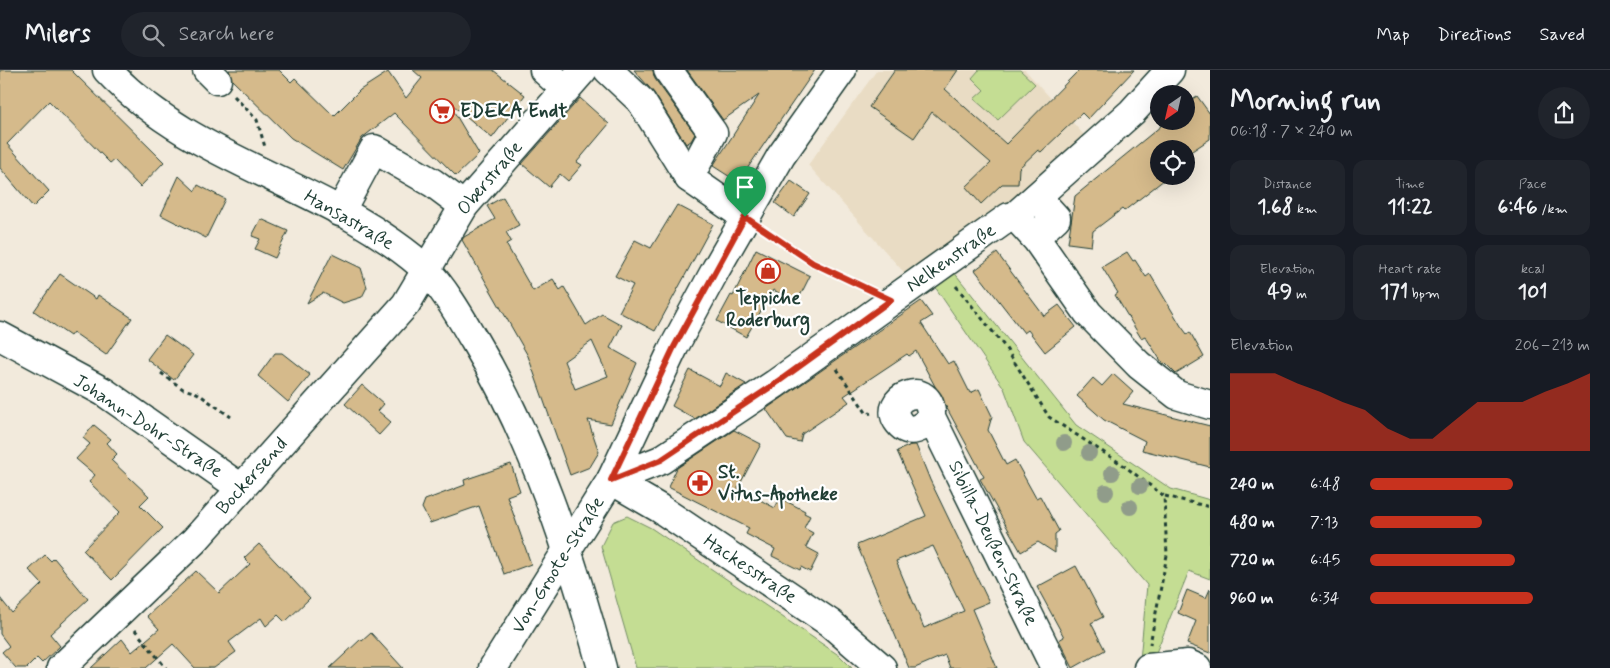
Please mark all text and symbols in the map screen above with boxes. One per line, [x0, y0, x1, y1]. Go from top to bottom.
search box [121, 12, 471, 57]
text: Milers [25, 19, 91, 50]
icon: search [139, 21, 167, 49]
text: Search here [179, 22, 274, 47]
text: Map [1377, 23, 1410, 47]
text: Directions [1438, 23, 1512, 47]
text: Saved [1540, 23, 1585, 47]
text: Morning run [1230, 83, 1381, 120]
north arrow [1150, 85, 1195, 130]
map controls [1150, 85, 1195, 185]
button: share [1538, 87, 1590, 139]
supermarket icon: EDEKA Endt [429, 98, 455, 124]
place label: EDEKA Endt [460, 99, 567, 124]
text: 06:18 · 7 × 240 m [1230, 121, 1353, 142]
street label: Oberstraße [452, 136, 528, 220]
button: locate [1150, 140, 1195, 185]
pin [724, 166, 766, 217]
icon: arrive [731, 173, 759, 201]
text: Distance [1263, 175, 1312, 193]
text: Time [1395, 175, 1425, 193]
text: Pace [1519, 175, 1547, 193]
street label: Hansastraße [299, 184, 399, 256]
text: 1.68 [1257, 193, 1293, 221]
text: 11:22 [1387, 193, 1433, 221]
text: 6:46 [1497, 193, 1538, 221]
text: km [1293, 200, 1317, 218]
text: /km [1538, 200, 1568, 218]
street label: Nelkenstraße [901, 218, 1001, 298]
shop icon: Teppiche Roderburg [755, 258, 781, 284]
text: Elevation [1260, 260, 1315, 278]
text: Heart rate [1379, 260, 1441, 278]
text: kcal [1521, 260, 1544, 278]
text: 49 [1267, 278, 1292, 306]
text: 171 [1380, 278, 1408, 306]
text: 101 [1518, 278, 1547, 306]
text: m [1292, 285, 1307, 303]
text: bpm [1408, 285, 1440, 303]
place label: Teppiche Roderburg [726, 286, 810, 336]
text: Elevation [1230, 335, 1293, 356]
text: 206–213 m [1515, 335, 1590, 356]
street label: Johann-Dohr-Straße [68, 368, 228, 484]
street label: Bockersend [211, 432, 293, 520]
street label: Sibilla-Deußen-Straße [942, 456, 1044, 630]
place label: St. Vitus-Apotheke [718, 460, 838, 509]
pharmacy icon: St. Vitus-Apotheke [687, 470, 713, 496]
text: 240 m [1230, 474, 1274, 495]
text: 6:48 [1310, 474, 1341, 495]
street label: Von-Groote-Straße [506, 492, 610, 638]
text: 480 m [1230, 512, 1275, 533]
text: 7:13 [1310, 512, 1338, 533]
street label: Hackesstraße [698, 528, 802, 610]
text: 720 m [1230, 550, 1275, 571]
text: 6:45 [1310, 550, 1340, 571]
text: 960 m [1230, 588, 1273, 609]
text: 6:34 [1310, 588, 1339, 609]

